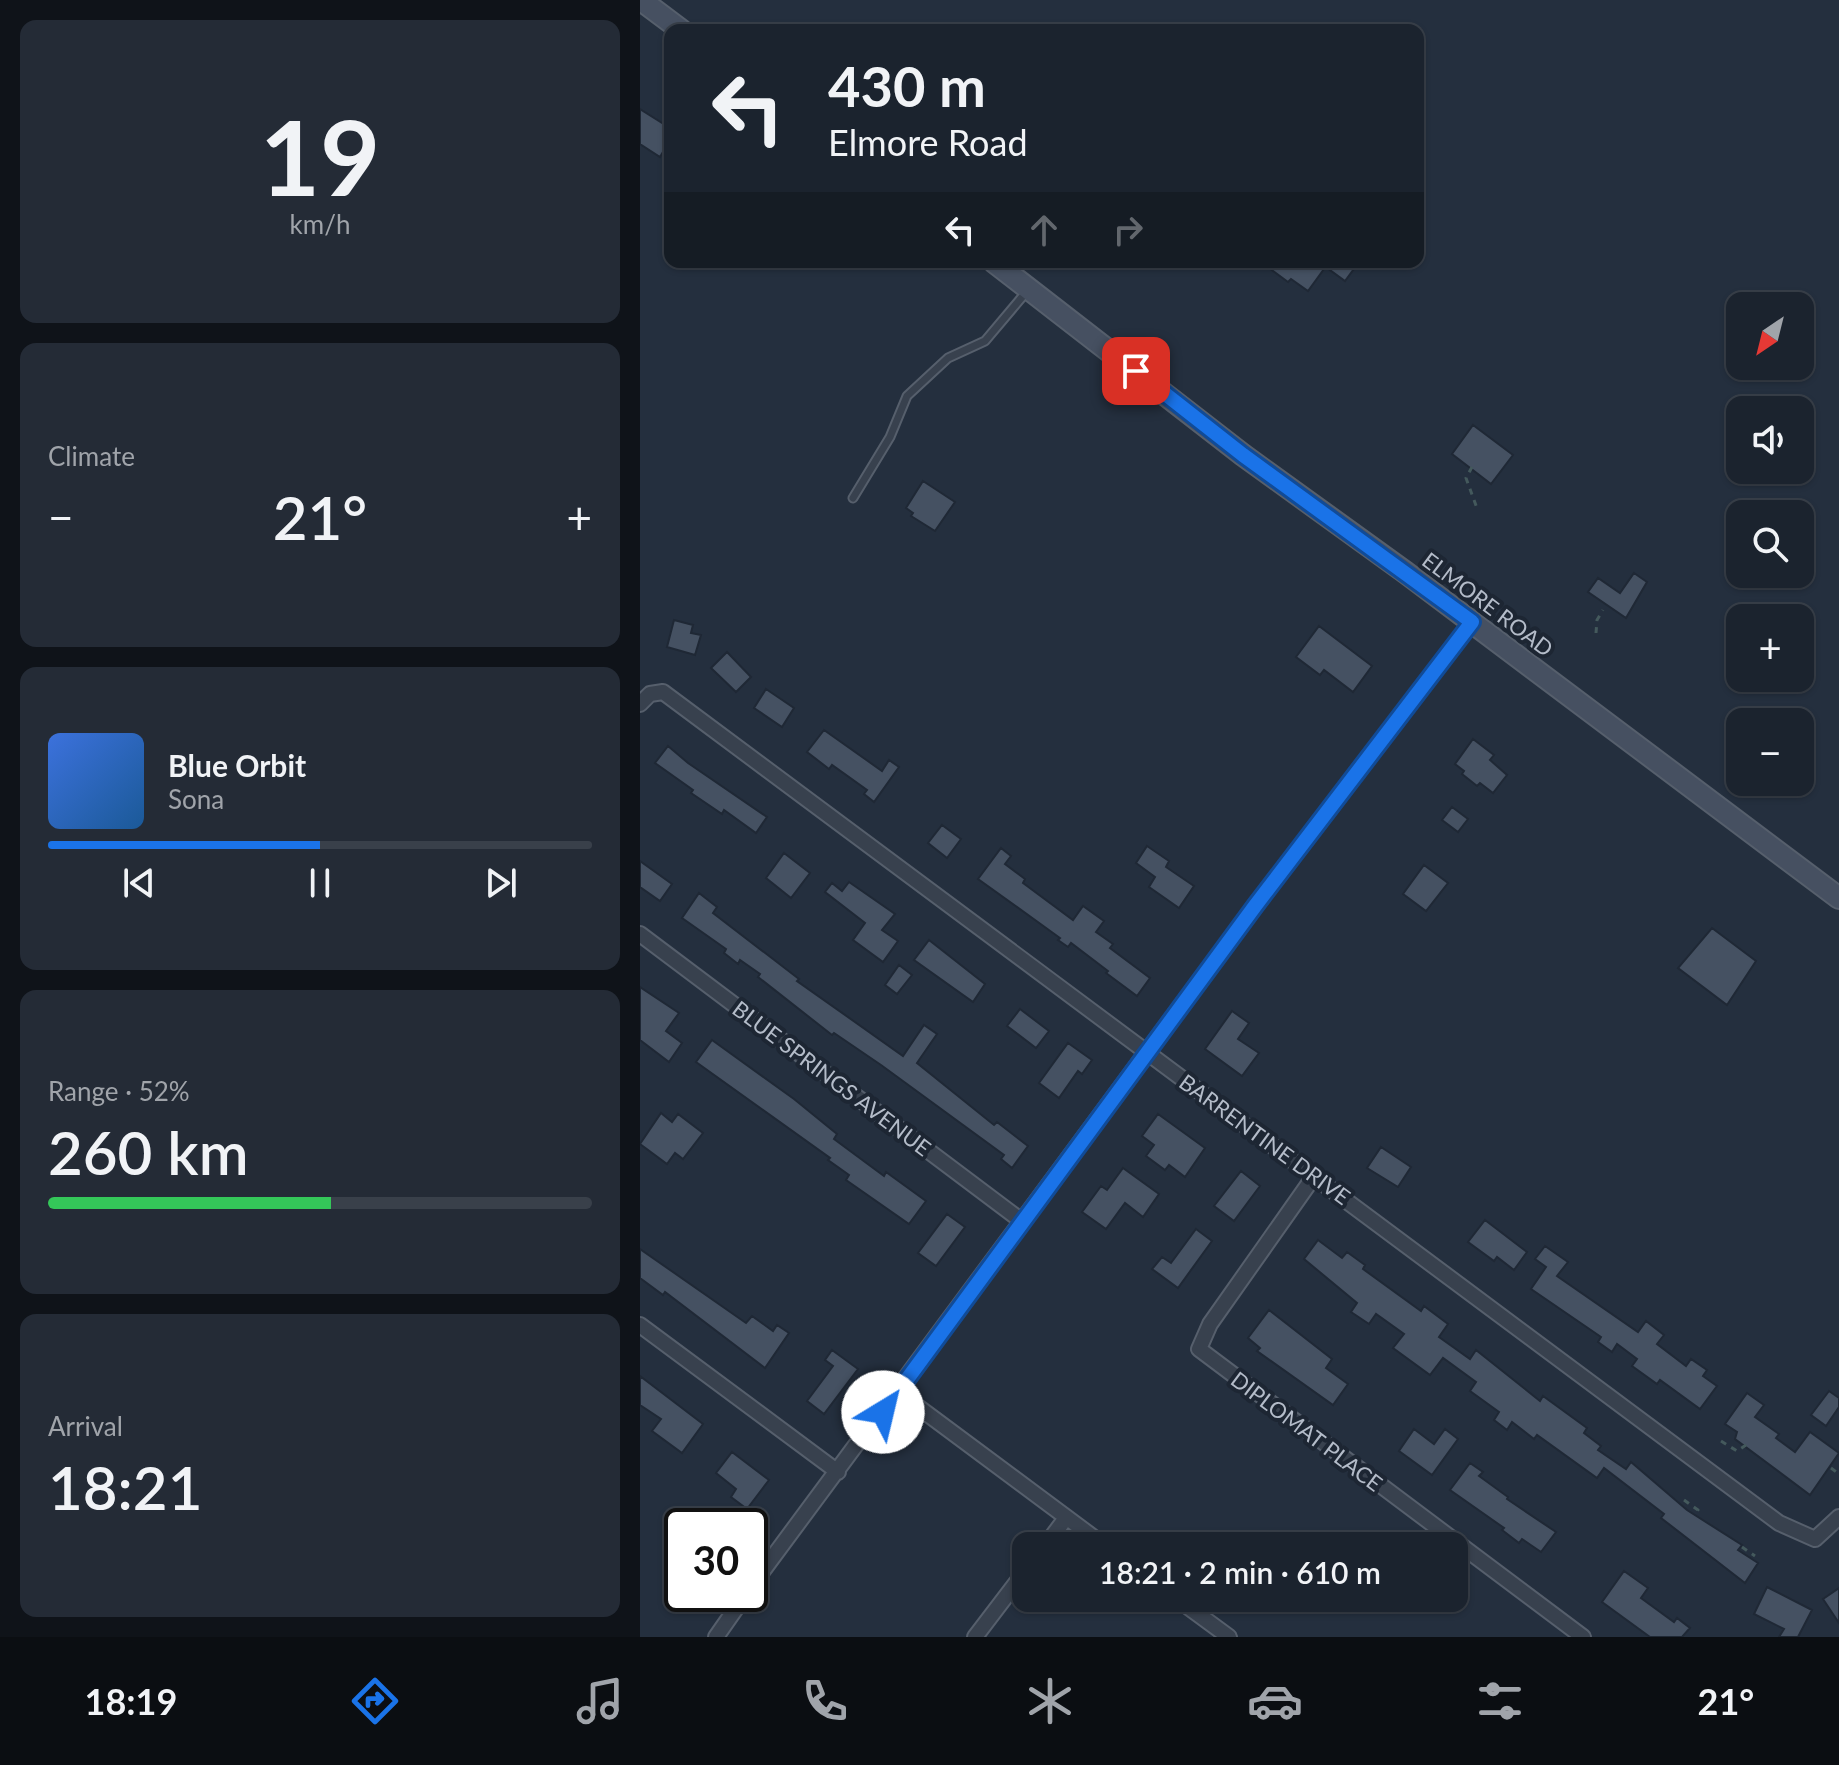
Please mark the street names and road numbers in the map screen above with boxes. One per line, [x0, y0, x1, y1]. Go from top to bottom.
street label: ELMORE ROAD [1417, 546, 1559, 662]
street label: BLUE SPRINGS AVENUE [728, 995, 936, 1161]
street label: BARRENTINE DRIVE [1174, 1068, 1356, 1210]
street label: DIPLOMAT PLACE [1226, 1365, 1388, 1497]

